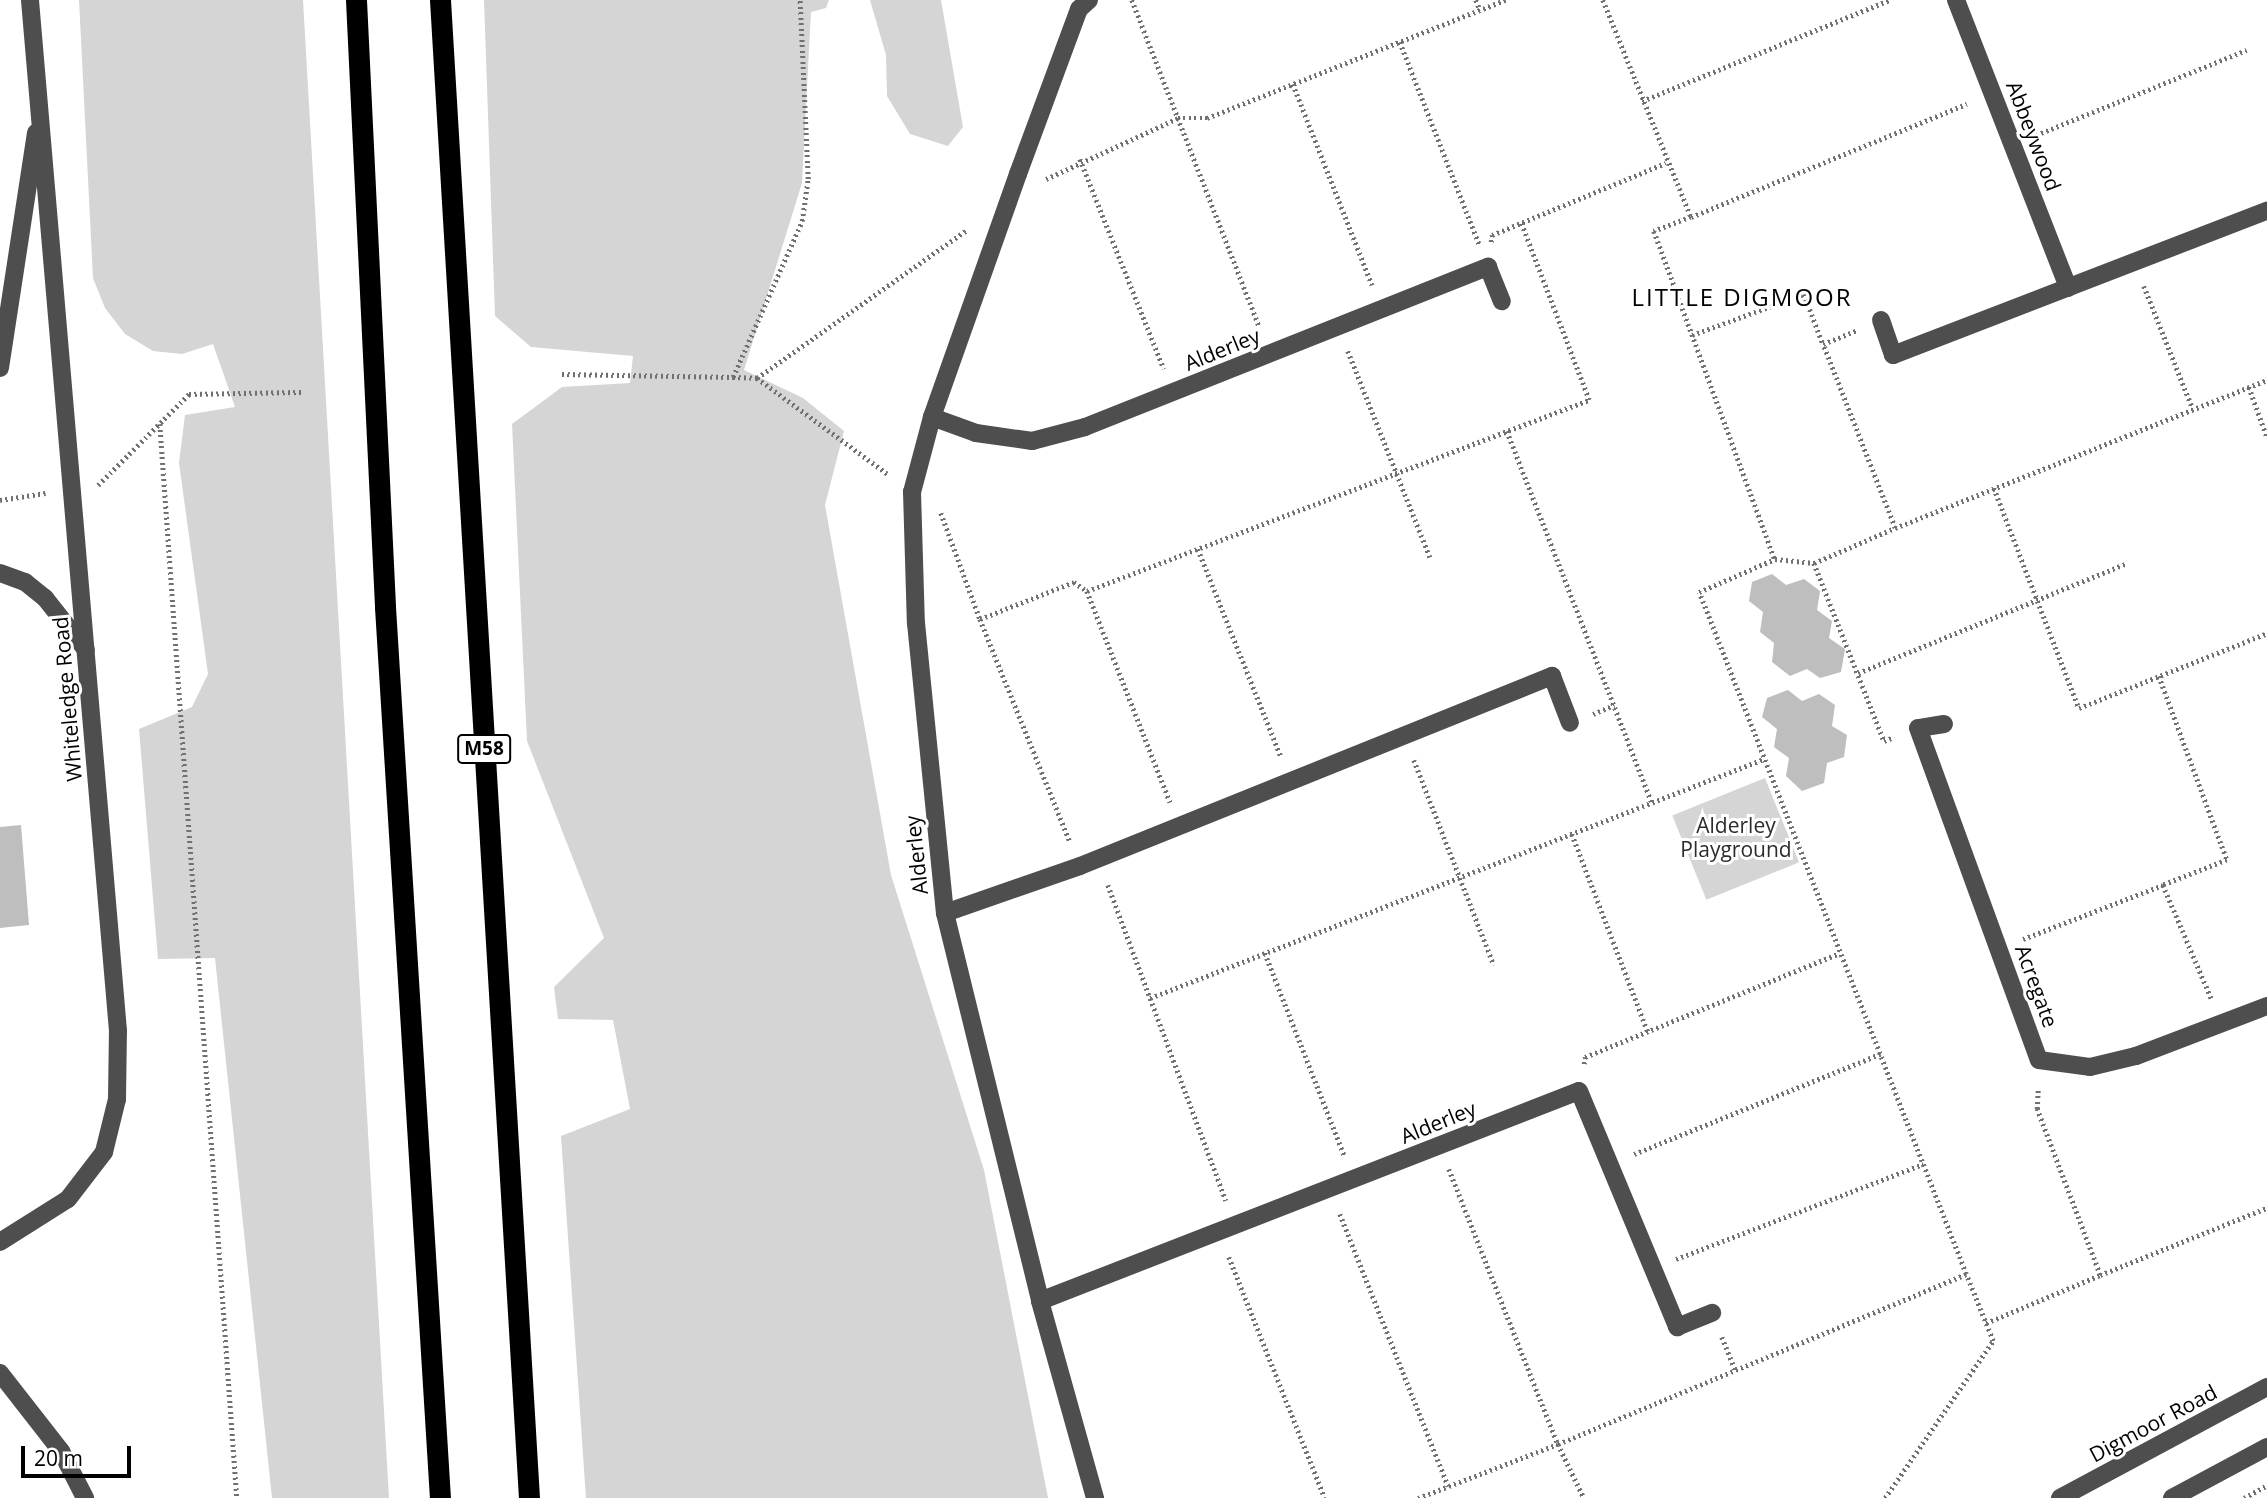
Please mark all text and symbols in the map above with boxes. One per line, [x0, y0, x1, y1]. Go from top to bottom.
street label: Abbeywood [2002, 77, 2066, 195]
district label: LITTLE DIGMOOR [1633, 283, 1851, 311]
street label: Alderley [1180, 322, 1264, 376]
street label: Whiteledge Road [47, 615, 87, 783]
road number: M58 [456, 734, 512, 764]
park label: Alderley Playground [1680, 812, 1792, 862]
street label: Alderley [899, 814, 933, 896]
street label: Acregate [2010, 941, 2064, 1031]
street label: Alderley [1396, 1095, 1480, 1149]
street label: Digmoor Road [2085, 1379, 2221, 1467]
scale bar [24, 1432, 135, 1476]
text: 20 m [34, 1444, 83, 1472]

